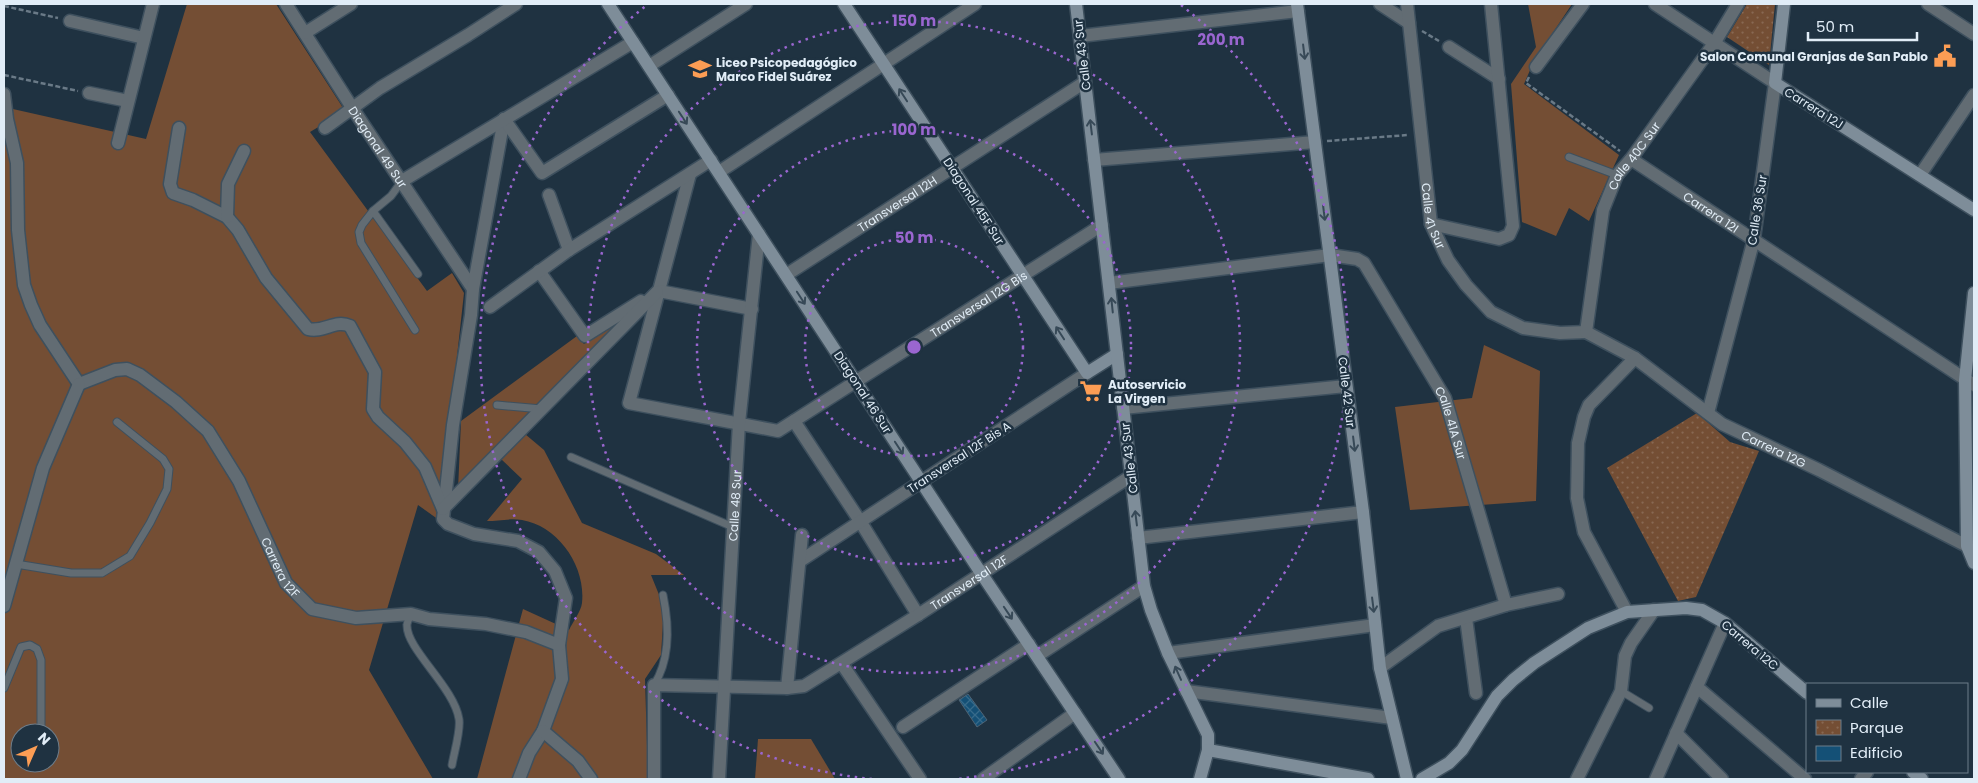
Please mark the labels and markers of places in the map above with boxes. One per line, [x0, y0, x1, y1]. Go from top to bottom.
public building icon: Salon Comunal Granjas de San Pablo [1932, 43, 1958, 69]
place label: Salon Comunal Granjas de San Pablo [1700, 48, 1928, 65]
place label: Liceo Psicopedagógico Marco Fidel Suárez [716, 54, 857, 85]
school or university icon: Liceo Psicopedagógico Marco Fidel Suárez [687, 56, 713, 82]
centre of rings [905, 338, 923, 356]
place label: Autoservicio La Virgen [1108, 376, 1187, 407]
supermarket icon: Autoservicio La Virgen [1078, 378, 1104, 404]

